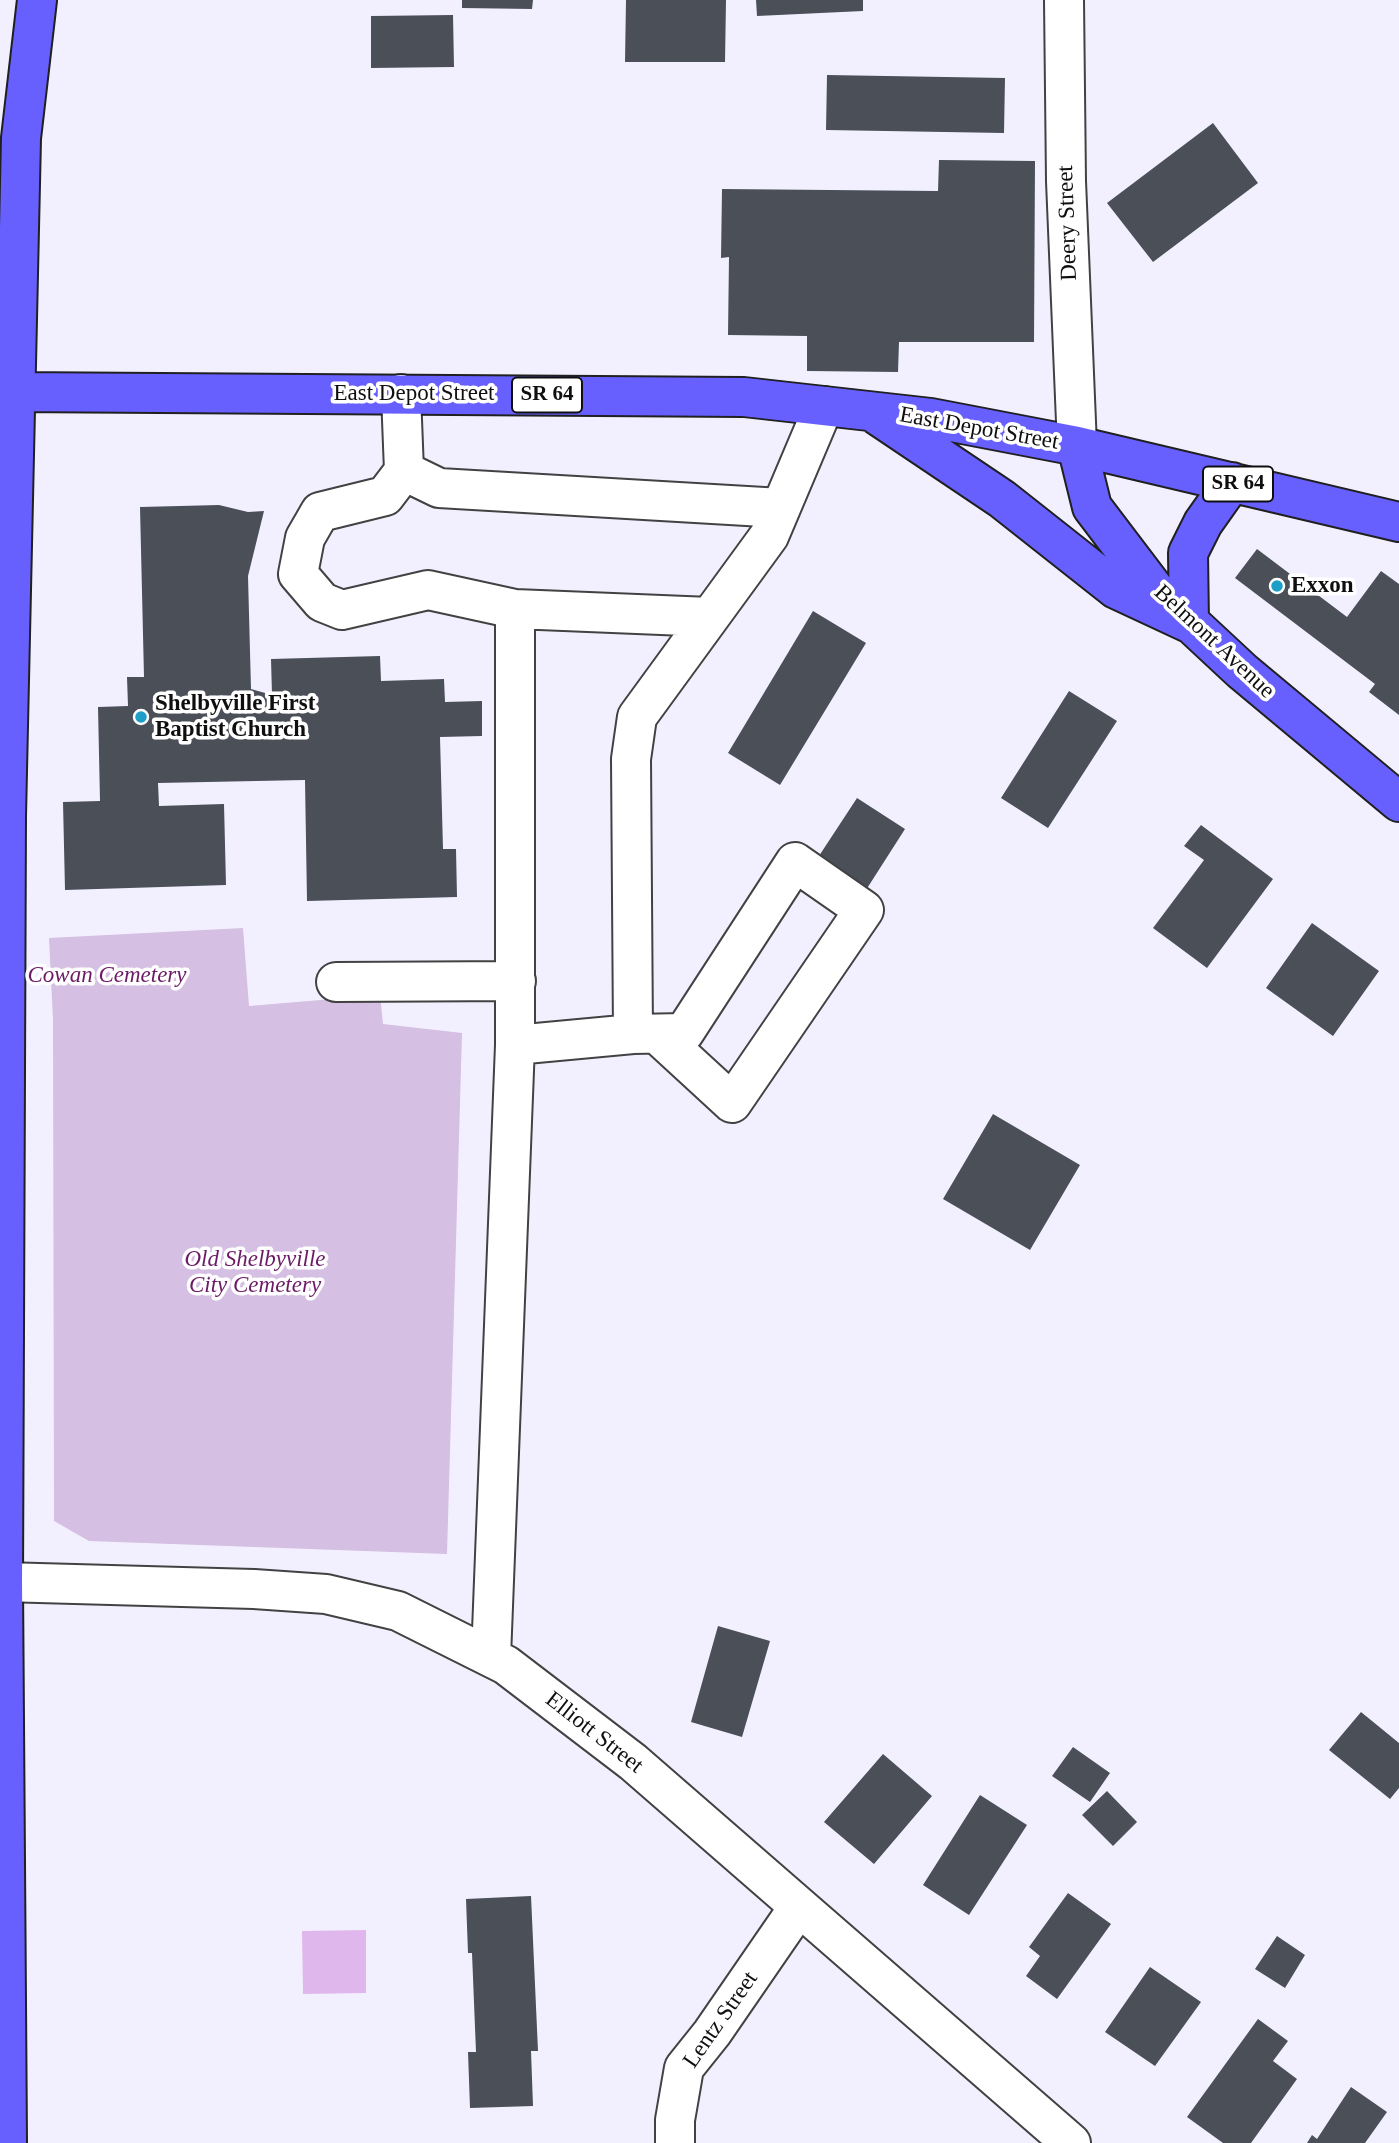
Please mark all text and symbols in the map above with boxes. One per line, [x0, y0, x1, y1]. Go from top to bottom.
street label: Deery Street [1052, 165, 1084, 281]
road number: SR 64 [512, 378, 582, 412]
street label: East Depot Street [334, 380, 494, 408]
street label: East Depot Street [897, 401, 1061, 457]
road number: SR 64 [1203, 466, 1273, 502]
place label: Exxon [1291, 572, 1354, 600]
marker: Exxon [1269, 578, 1285, 594]
street label: Belmont Avenue [1148, 579, 1280, 705]
place label: Shelbyville First Baptist Church [155, 690, 315, 744]
marker: Shelbyville First Baptist Church [133, 709, 149, 725]
park label: Cowan Cemetery [27, 962, 187, 990]
park label: Old Shelbyville City Cemetery [184, 1246, 326, 1300]
street label: Elliott Street [539, 1686, 649, 1780]
street label: Lentz Street [678, 1966, 764, 2074]

